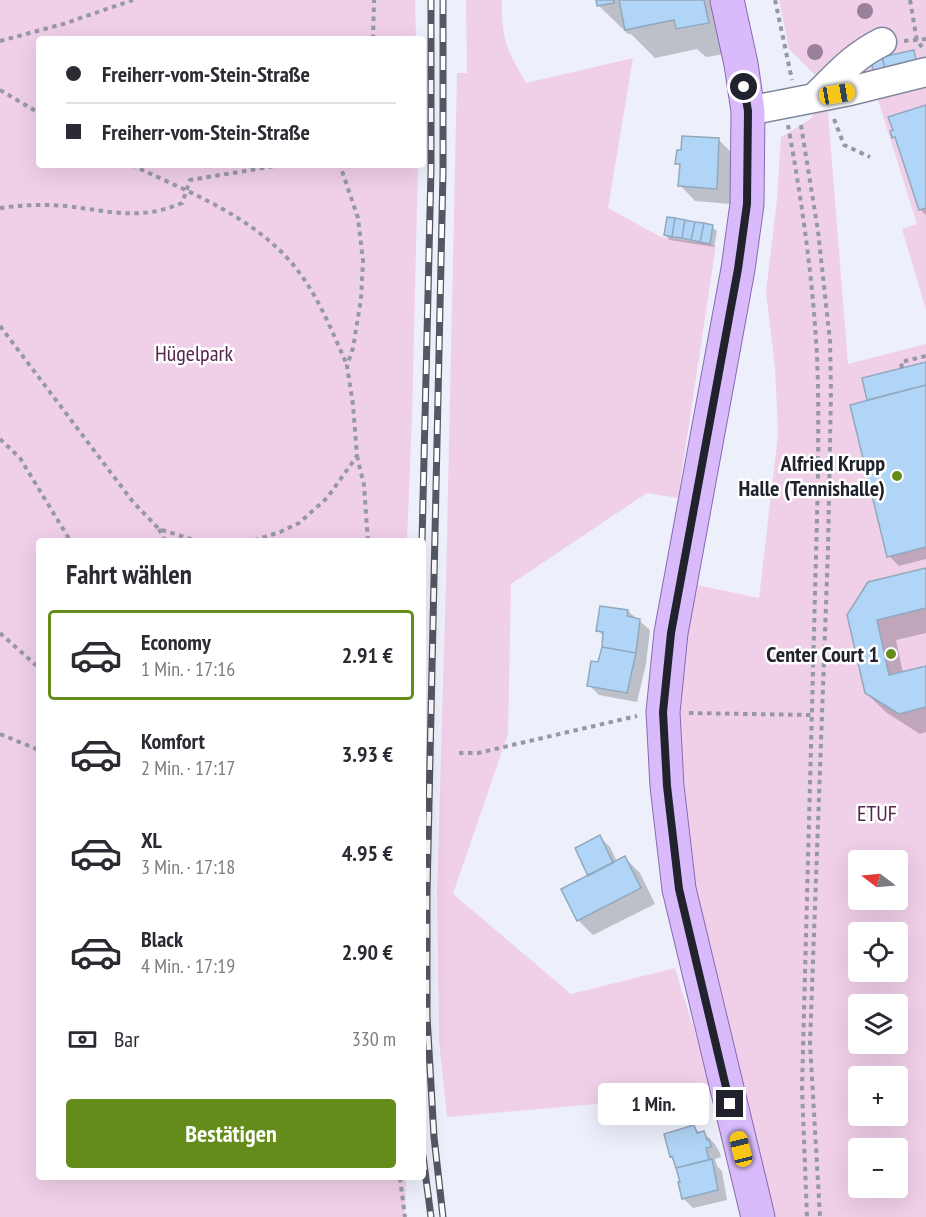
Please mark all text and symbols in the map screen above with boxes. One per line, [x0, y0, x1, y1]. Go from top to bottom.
text: Freiherr-vom-Stein-Straße [102, 60, 310, 88]
route start [730, 73, 757, 100]
car [818, 82, 856, 106]
text: Freiherr-vom-Stein-Straße [102, 118, 310, 146]
park label: Hügelpark [155, 339, 233, 367]
place label: Alfried Krupp Halle (Tennishalle) [739, 449, 885, 502]
marker: Alfried Krupp Halle (Tennishalle) [890, 469, 904, 483]
text: Fahrt wählen [66, 557, 192, 591]
icon: car [69, 628, 123, 682]
text: Economy [141, 628, 211, 656]
place label: Center Court 1 [766, 640, 879, 668]
text: 2.91 € [342, 641, 393, 669]
marker: Center Court 1 [884, 647, 898, 661]
text: 1 Min. · 17:16 [141, 656, 235, 682]
icon: car [69, 727, 123, 781]
text: Komfort [141, 727, 205, 755]
text: 3.93 € [342, 740, 393, 768]
text: 2 Min. · 17:17 [141, 755, 235, 781]
park label: ETUF [857, 799, 897, 827]
icon: car [69, 826, 123, 880]
text: XL [141, 826, 162, 854]
text: 4.95 € [342, 839, 393, 867]
north arrow [848, 850, 908, 910]
map controls [848, 850, 908, 1198]
text: 3 Min. · 17:18 [141, 854, 235, 880]
button: locate [848, 922, 908, 982]
icon: car [69, 925, 123, 979]
text: Black [141, 925, 183, 953]
text: 2.90 € [342, 938, 393, 966]
text: 4 Min. · 17:19 [141, 953, 235, 979]
button: layers [848, 994, 908, 1054]
icon: cash [66, 1023, 99, 1056]
text: Bar [114, 1025, 139, 1053]
text: 330 m [352, 1026, 396, 1052]
button: + [848, 1066, 908, 1126]
callout: 1 Min. [598, 1083, 709, 1125]
route end [716, 1090, 743, 1117]
text: 1 Min. [631, 1091, 676, 1117]
button: Bestätigen [66, 1099, 396, 1168]
car [728, 1129, 754, 1169]
button: − [848, 1138, 908, 1198]

